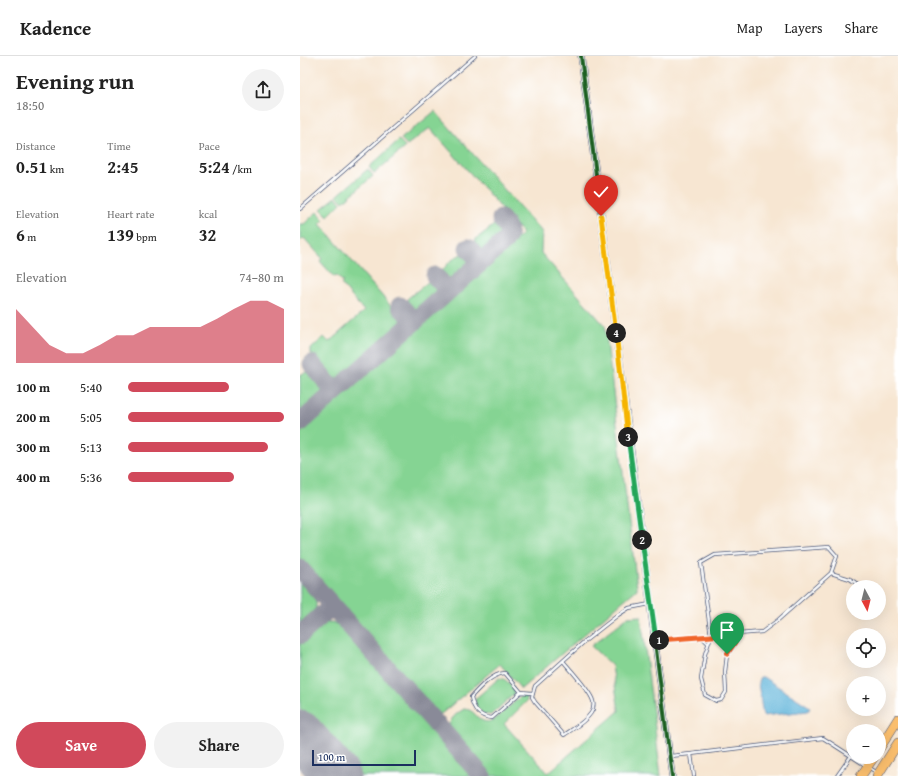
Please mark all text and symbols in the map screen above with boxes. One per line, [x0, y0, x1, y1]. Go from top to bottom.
text: Kadence [20, 14, 91, 42]
text: Map [737, 18, 763, 38]
text: Layers [785, 18, 823, 38]
text: Share [845, 18, 878, 38]
text: Evening run [16, 65, 134, 97]
button: share [242, 69, 284, 111]
text: 18:50 [16, 96, 44, 115]
text: Distance [16, 138, 55, 154]
text: Time [107, 138, 131, 154]
text: Pace [199, 138, 220, 154]
text: 0.51 [16, 154, 47, 179]
text: 2:45 [107, 154, 139, 179]
text: 5:24 [199, 154, 230, 179]
text: km [47, 161, 64, 177]
text: /km [230, 161, 252, 177]
pin [584, 175, 618, 216]
icon: check [590, 181, 612, 203]
text: Elevation [16, 206, 59, 222]
text: Heart rate [107, 206, 155, 222]
text: kcal [199, 206, 217, 222]
text: 6 [16, 222, 25, 247]
text: 139 [107, 222, 134, 247]
text: 32 [199, 222, 216, 247]
text: m [25, 229, 36, 245]
text: bpm [134, 229, 157, 245]
text: Elevation [16, 268, 67, 287]
text: 74–80 m [239, 268, 284, 287]
pin: 4 [606, 323, 626, 343]
text: 4 [613, 325, 619, 341]
text: 100 m [16, 378, 50, 397]
text: 5:40 [80, 378, 102, 397]
text: 200 m [16, 408, 50, 427]
text: 5:05 [80, 408, 102, 427]
pin: 3 [618, 427, 638, 447]
text: 3 [625, 429, 631, 445]
text: 300 m [16, 438, 50, 457]
text: 5:13 [80, 438, 102, 457]
text: 400 m [16, 468, 50, 487]
text: 5:36 [80, 468, 102, 487]
pin: 2 [632, 530, 652, 550]
text: 2 [639, 532, 645, 548]
north arrow [846, 580, 886, 620]
map controls [846, 580, 886, 764]
pin [710, 613, 744, 654]
icon: arrive [716, 619, 738, 641]
button: locate [846, 628, 886, 668]
pin: 1 [649, 630, 669, 650]
text: 1 [656, 632, 662, 648]
button: + [846, 676, 886, 716]
button: Save [16, 722, 146, 768]
button: Share [154, 722, 284, 768]
button: − [846, 724, 886, 764]
scale bar [312, 748, 416, 767]
text: 100 m [318, 749, 345, 765]

